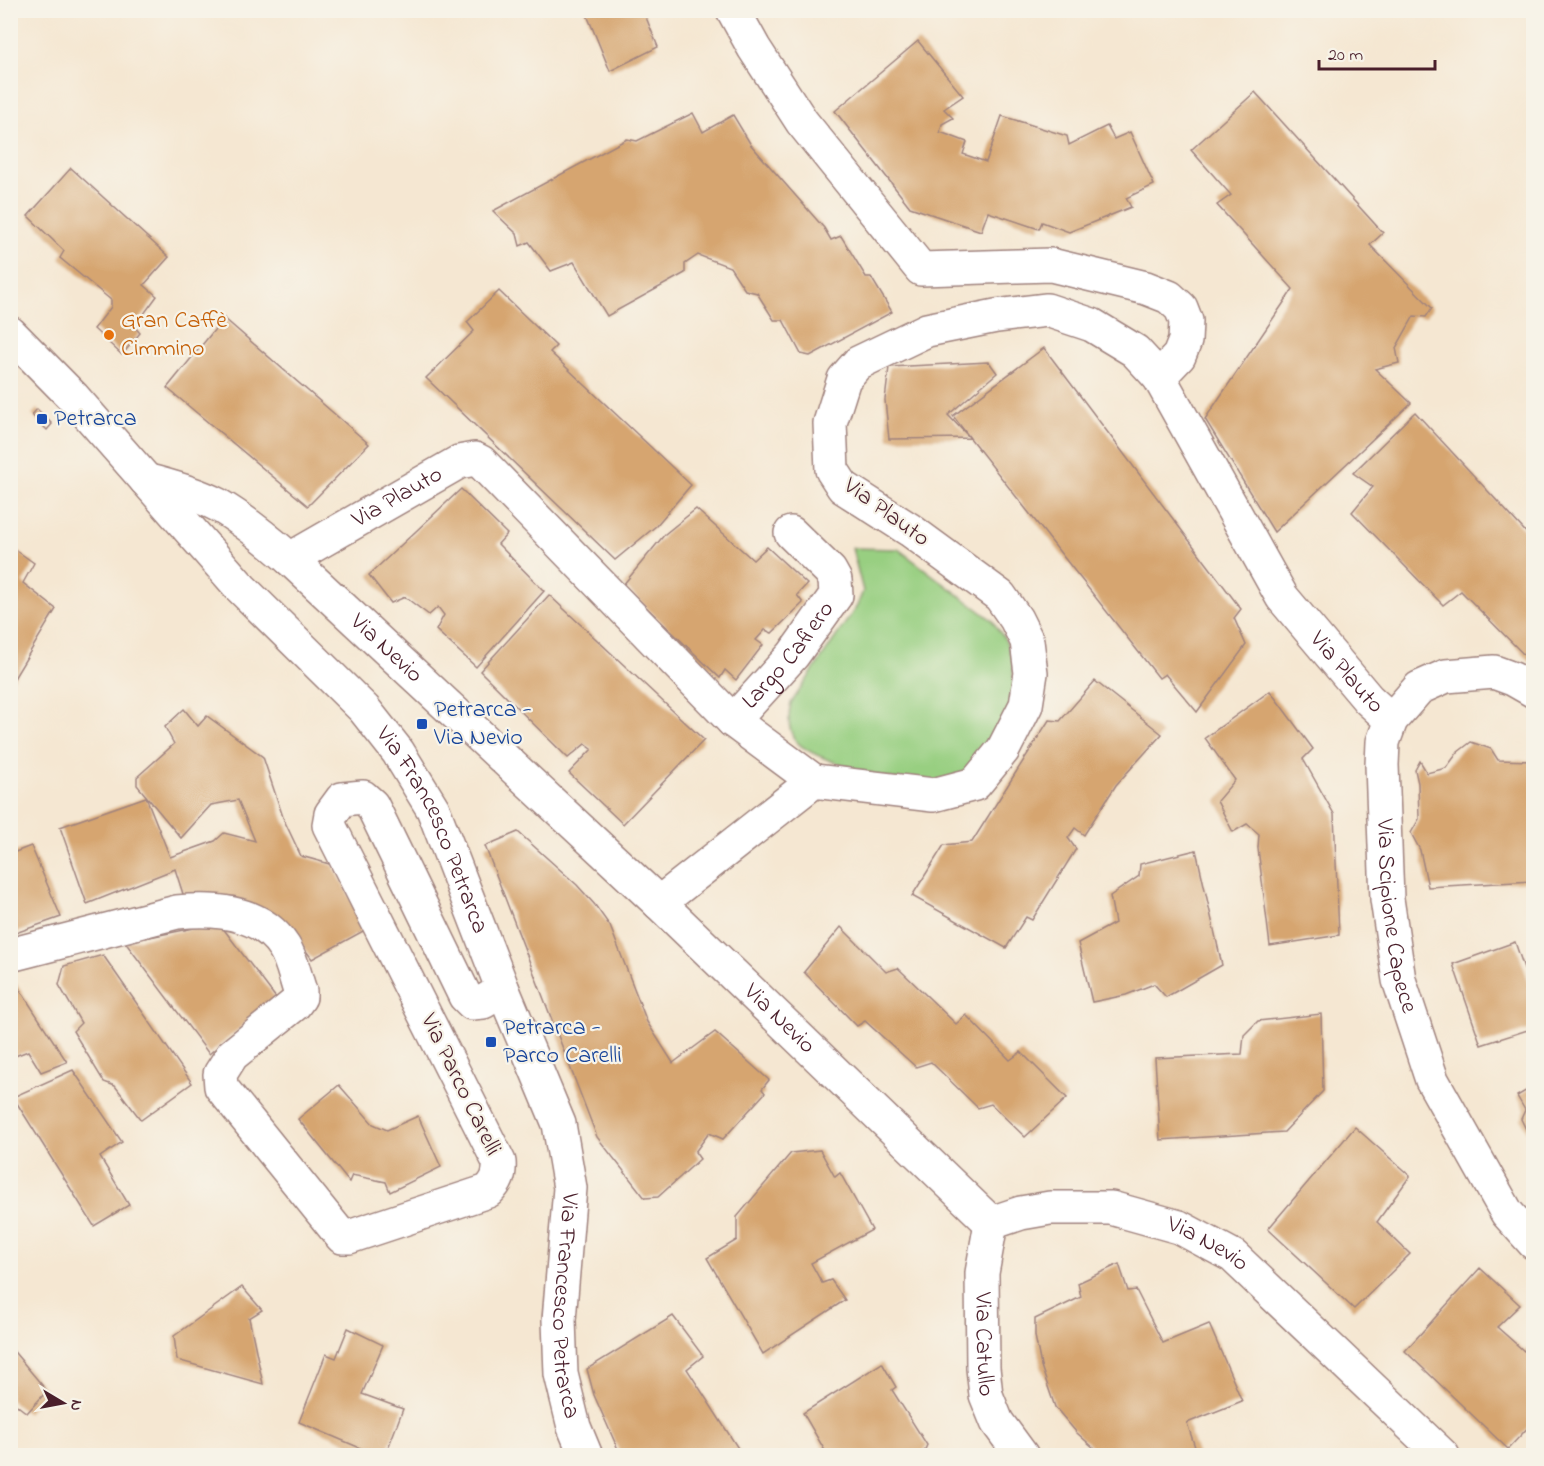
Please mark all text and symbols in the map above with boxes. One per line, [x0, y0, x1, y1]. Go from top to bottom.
scale bar [1319, 33, 1434, 71]
text: 20 m [1328, 43, 1363, 69]
place label: Gran Caffè Cimmino [121, 304, 227, 367]
marker: Gran Caffè Cimmino [102, 328, 116, 342]
place label: Petrarca [54, 402, 137, 437]
marker: Petrarca [35, 412, 49, 426]
street label: Via Plauto [345, 457, 449, 538]
street label: Via Plauto [835, 469, 937, 556]
street label: Largo Cafiero [734, 594, 843, 718]
street label: Via Nevio [341, 605, 431, 692]
street label: Via Plauto [1300, 623, 1391, 723]
place label: Petrarca - Via Nevio [433, 693, 532, 756]
marker: Petrarca - Via Nevio [415, 717, 429, 731]
street label: Via Francesco Petrarca [366, 718, 497, 939]
street label: Via Scipione Capece [1366, 817, 1426, 1018]
street label: Via Nevio [734, 975, 823, 1062]
street label: Via Parco Carelli [410, 1007, 510, 1162]
place label: Petrarca - Parco Carelli [503, 1011, 622, 1074]
marker: Petrarca - Parco Carelli [484, 1035, 498, 1049]
street label: Via Francesco Petrarca [541, 1190, 589, 1422]
street label: Via Nevio [1163, 1207, 1257, 1280]
street label: Via Catullo [965, 1291, 1004, 1398]
north arrow [33, 1373, 93, 1433]
text: N [63, 1398, 89, 1413]

